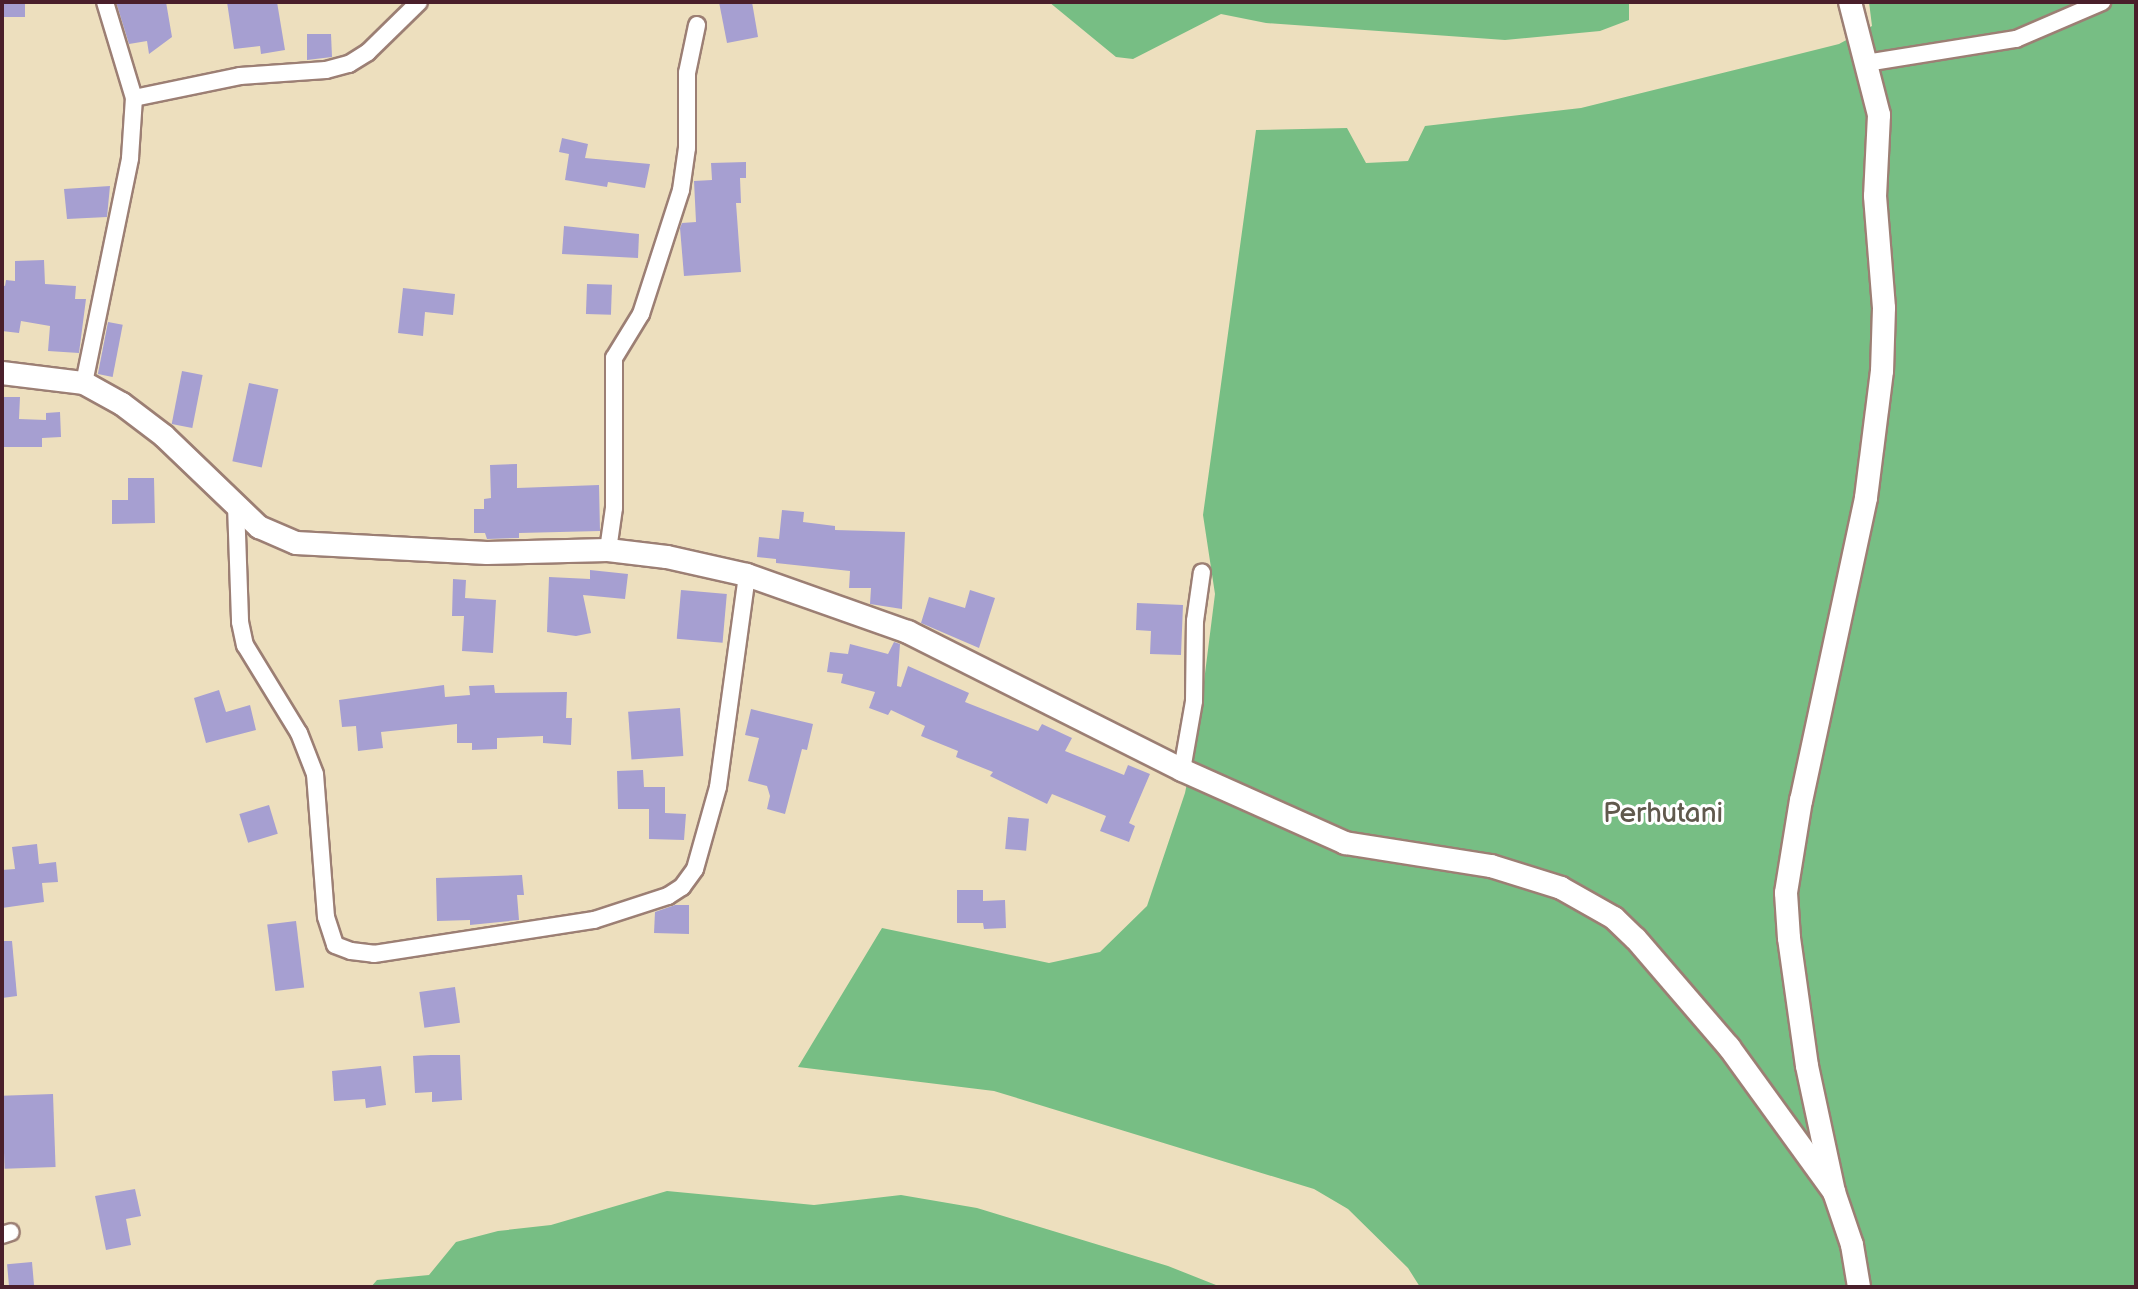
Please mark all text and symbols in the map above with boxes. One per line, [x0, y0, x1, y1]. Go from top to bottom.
park label: Perhutani [1603, 797, 1723, 831]

